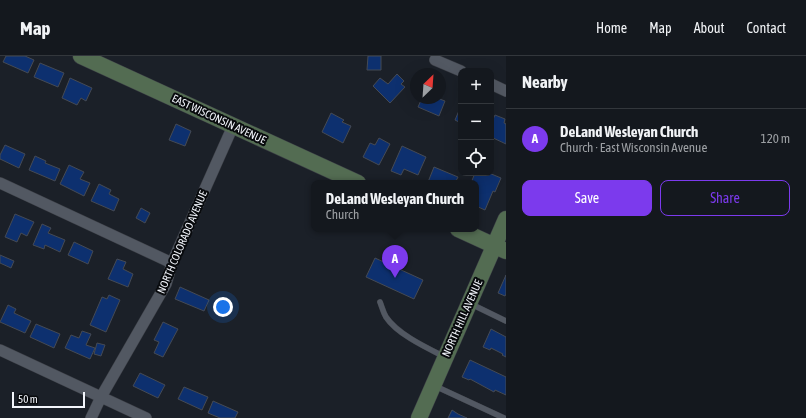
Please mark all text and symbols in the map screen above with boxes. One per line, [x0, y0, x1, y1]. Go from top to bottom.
text: Map [20, 17, 51, 39]
text: Home [596, 20, 627, 36]
text: Map [649, 20, 672, 36]
text: About [694, 20, 725, 36]
text: Contact [747, 20, 786, 36]
north arrow [410, 68, 446, 104]
map controls [458, 68, 494, 176]
button: + [458, 68, 494, 104]
text: Nearby [522, 72, 568, 92]
street label: EAST WISCONSIN AVENUE [170, 92, 268, 146]
button: − [458, 104, 494, 140]
text: DeLand Wesleyan Church [560, 123, 698, 140]
text: A [532, 131, 538, 146]
text: 120 m [761, 131, 790, 146]
button: locate [458, 140, 494, 176]
text: Church · East Wisconsin Avenue [560, 140, 707, 155]
popup [311, 180, 479, 232]
button: Save [522, 180, 652, 216]
button: Share [660, 180, 790, 216]
street label: NORTH COLORADO AVENUE [155, 188, 209, 295]
text: DeLand Wesleyan Church [326, 190, 464, 207]
text: Church [326, 207, 359, 222]
pin: A [382, 245, 408, 278]
street label: NORTH HILL AVENUE [440, 277, 485, 358]
your location [213, 297, 233, 317]
scale bar [12, 390, 85, 409]
text: 50 m [18, 393, 38, 405]

